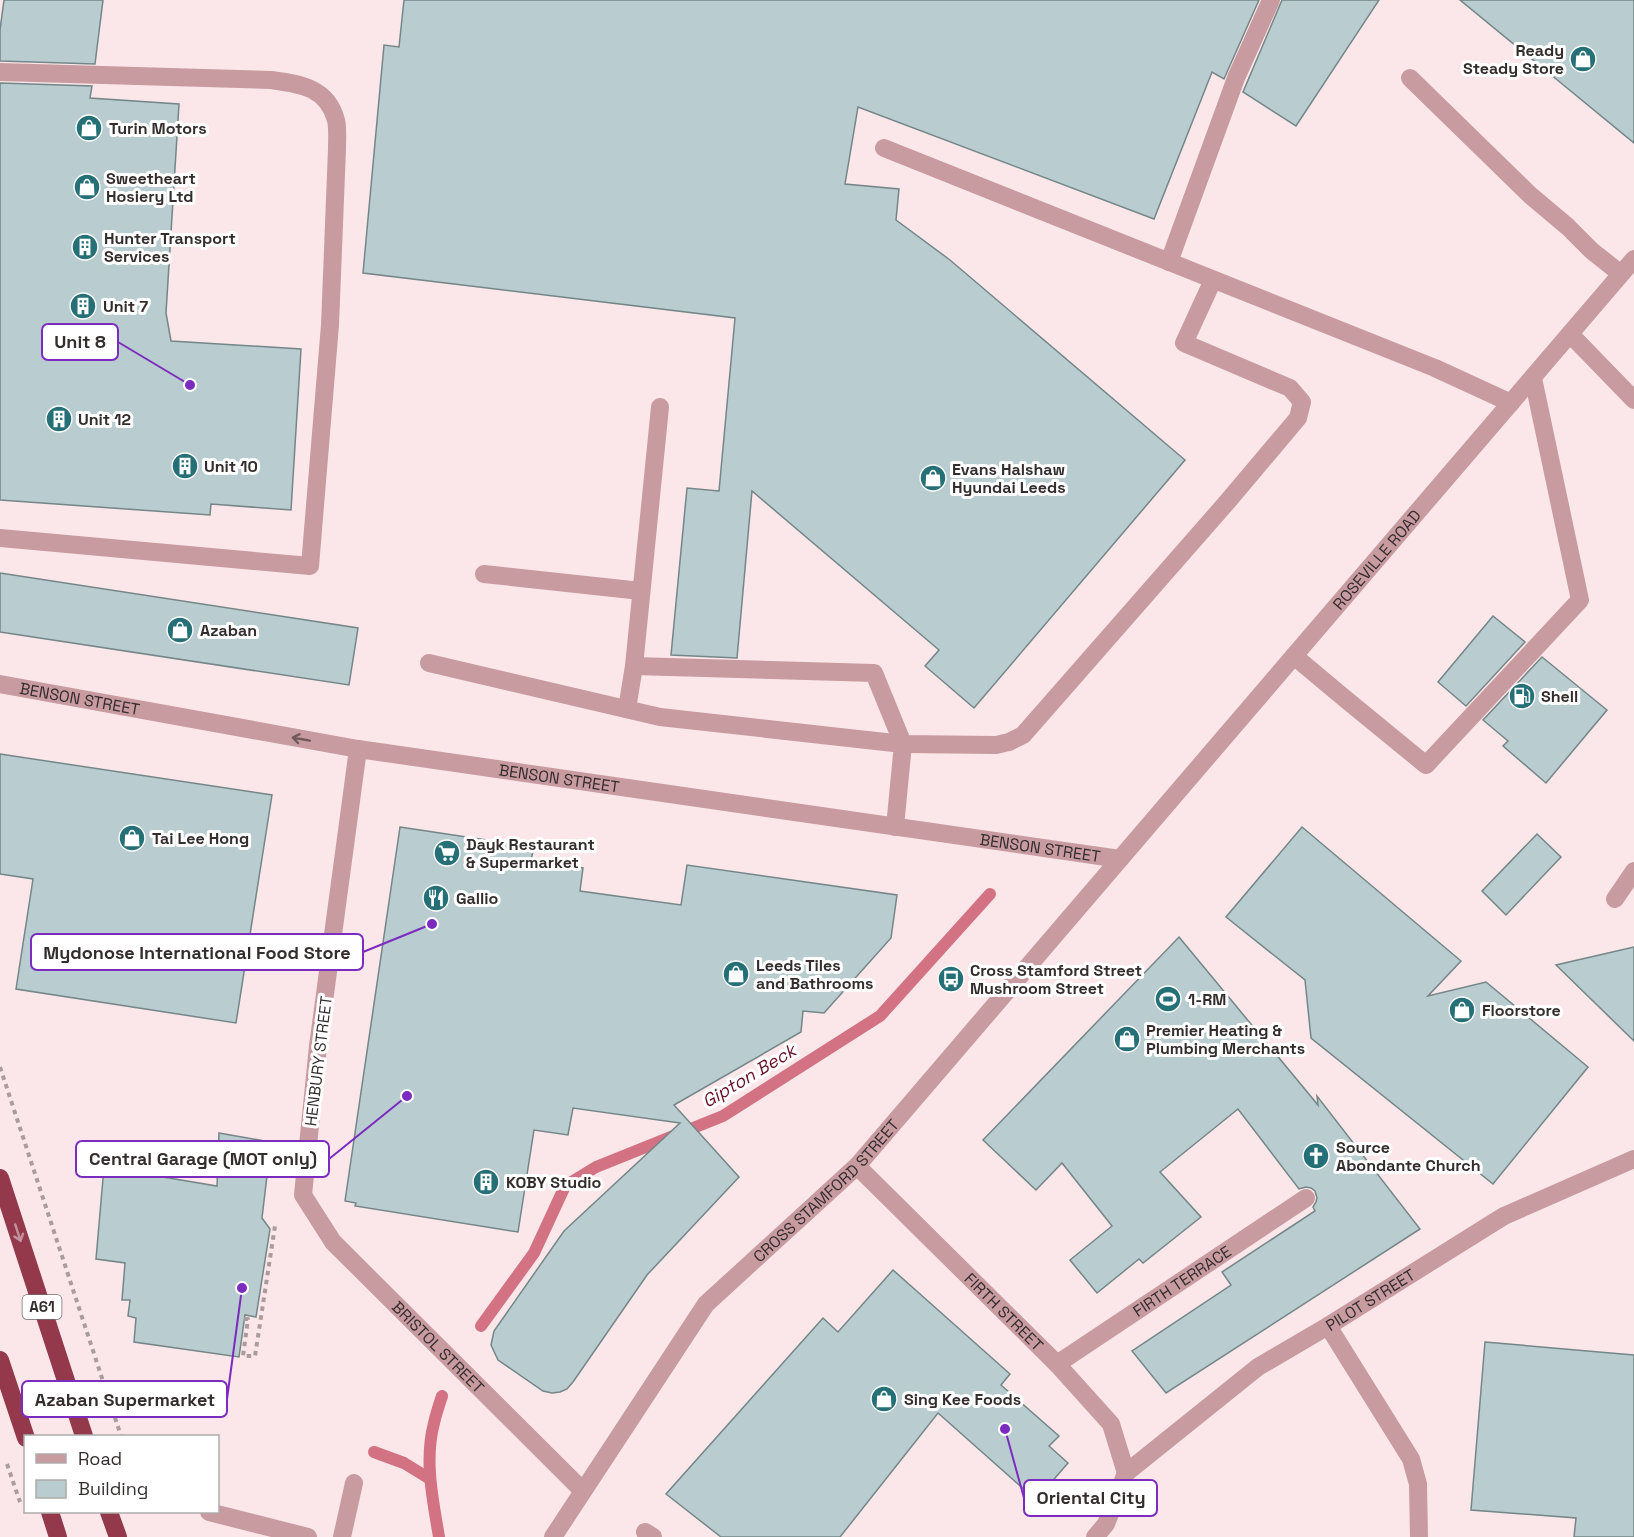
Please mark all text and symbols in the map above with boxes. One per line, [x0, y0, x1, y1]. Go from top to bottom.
place label: Ready Steady Store [1463, 40, 1564, 79]
shop icon: Ready Steady Store [1568, 44, 1598, 74]
shop icon: Turin Motors [74, 113, 104, 143]
place label: Turin Motors [109, 118, 207, 139]
place label: Sweetheart Hosiery Ltd [106, 168, 196, 207]
shop icon: Sweetheart Hosiery Ltd [72, 172, 102, 202]
place label: Hunter Transport Services [104, 228, 236, 267]
building icon: Hunter Transport Services [70, 232, 100, 262]
building icon: Unit 7 [68, 291, 98, 321]
place label: Unit 7 [103, 296, 148, 317]
callout: Unit 8 [42, 324, 118, 360]
text: Unit 8 [54, 330, 106, 353]
building icon: Unit 12 [44, 404, 74, 434]
place label: Unit 12 [78, 409, 131, 430]
building icon: Unit 10 [170, 451, 200, 481]
place label: Unit 10 [204, 456, 258, 477]
place label: Evans Halshaw Hyundai Leeds [952, 459, 1066, 498]
shop icon: Evans Halshaw Hyundai Leeds [918, 463, 948, 493]
street label: ROSEVILLE ROAD [1328, 505, 1426, 614]
shop icon: Azaban [165, 615, 195, 645]
place label: Azaban [200, 620, 257, 641]
street label: BENSON STREET [18, 678, 141, 720]
fuel station icon: Shell [1507, 681, 1537, 711]
place label: Shell [1541, 686, 1578, 707]
one-way arrow [291, 733, 311, 744]
street label: BENSON STREET [497, 759, 621, 798]
shop icon: Tai Lee Hong [117, 823, 147, 853]
place label: Tai Lee Hong [152, 828, 249, 849]
street label: BENSON STREET [978, 829, 1102, 867]
place label: Dayk Restaurant & Supermarket [466, 834, 595, 873]
supermarket icon: Dayk Restaurant & Supermarket [432, 838, 462, 868]
restaurant icon: Gallio [421, 883, 451, 913]
place label: Gallio [456, 888, 499, 909]
callout: Mydonose International Food Store [31, 934, 363, 970]
text: Mydonose International Food Store [43, 941, 351, 964]
place label: Leeds Tiles and Bathrooms [756, 955, 874, 994]
shop icon: Leeds Tiles and Bathrooms [721, 959, 751, 989]
place label: Cross Stamford Street Mushroom Street [970, 960, 1142, 999]
bus stop icon: Cross Stamford Street Mushroom Street [936, 964, 966, 994]
sports icon: 1-RM [1153, 984, 1183, 1014]
place label: 1-RM [1188, 989, 1226, 1010]
street label: HENBURY STREET [300, 995, 337, 1127]
shop icon: Floorstore [1447, 995, 1477, 1025]
place label: Floorstore [1482, 1000, 1561, 1021]
place label: Premier Heating & Plumbing Merchants [1146, 1020, 1305, 1059]
shop icon: Premier Heating & Plumbing Merchants [1112, 1024, 1142, 1054]
water label: Gipton Beck [698, 1037, 802, 1113]
street label: CROSS STAMFORD STREET [749, 1115, 904, 1267]
place label: Source Abondante Church [1336, 1137, 1481, 1176]
callout: Central Garage (MOT only) [76, 1141, 329, 1177]
church icon: Source Abondante Church [1301, 1141, 1331, 1171]
text: Central Garage (MOT only) [89, 1147, 317, 1170]
building icon: KOBY Studio [471, 1167, 501, 1197]
place label: KOBY Studio [506, 1172, 602, 1193]
one-way arrow [13, 1223, 24, 1242]
street label: FIRTH TERRACE [1129, 1241, 1235, 1322]
street label: PILOT STREET [1322, 1264, 1419, 1336]
street label: FIRTH STREET [960, 1268, 1048, 1356]
road number: A61 [22, 1295, 62, 1319]
street label: BRISTOL STREET [387, 1297, 489, 1398]
callout: Azaban Supermarket [22, 1381, 227, 1417]
shop icon: Sing Kee Foods [869, 1384, 899, 1414]
text: Azaban Supermarket [35, 1388, 215, 1411]
place label: Sing Kee Foods [904, 1389, 1021, 1410]
legend [24, 1435, 219, 1513]
text: Road [78, 1447, 122, 1470]
text: Building [78, 1477, 148, 1500]
callout: Oriental City [1024, 1480, 1157, 1516]
text: Oriental City [1037, 1486, 1145, 1509]

